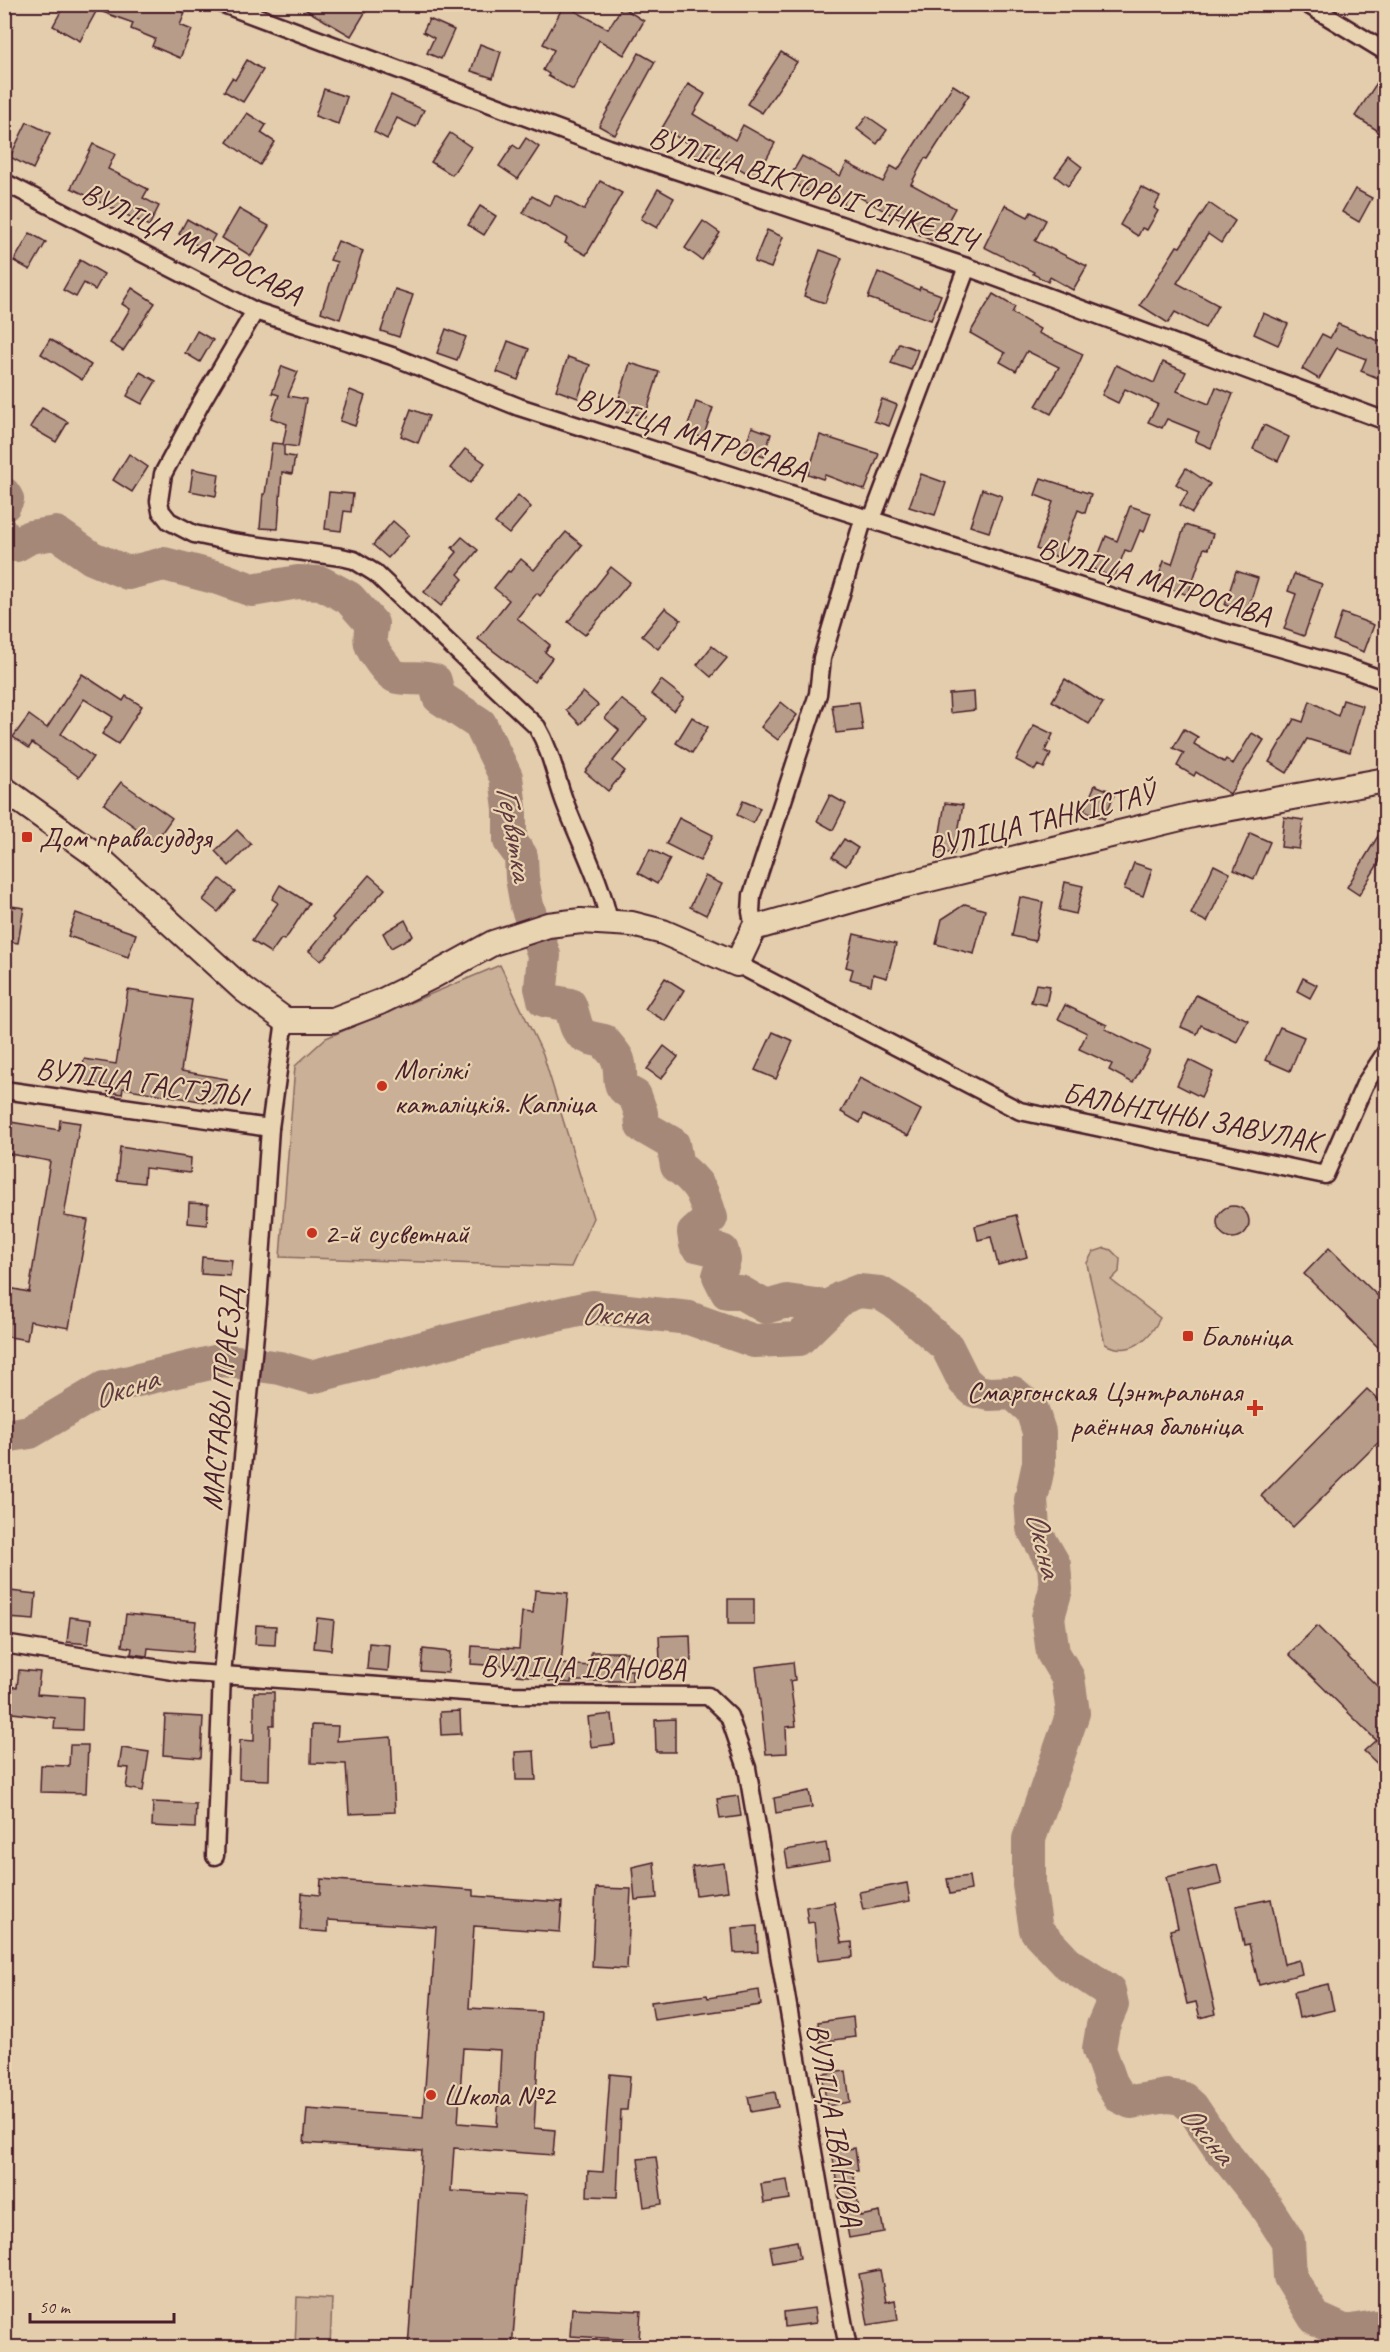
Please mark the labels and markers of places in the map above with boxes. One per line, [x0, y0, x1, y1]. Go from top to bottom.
place label: Дом правасуддзя [39, 818, 214, 856]
marker: Дом правасуддзя [20, 830, 34, 844]
place label: Могілкі каталіцкія. Капліца [394, 1050, 597, 1122]
marker: Могілкі каталіцкія. Капліца [375, 1079, 389, 1093]
place label: 2-й сусветнай [324, 1214, 470, 1252]
marker: 2-й сусветнай [305, 1226, 319, 1240]
place label: Бальніца [1200, 1317, 1293, 1355]
marker: Бальніца [1181, 1329, 1195, 1343]
place label: Смаргонская Цэнтральная раённая бальніца [966, 1372, 1245, 1444]
marker: Смаргонская Цэнтральная раённая бальніца [1246, 1399, 1264, 1417]
place label: Школа №2 [443, 2076, 557, 2114]
marker: Школа №2 [424, 2088, 438, 2102]

